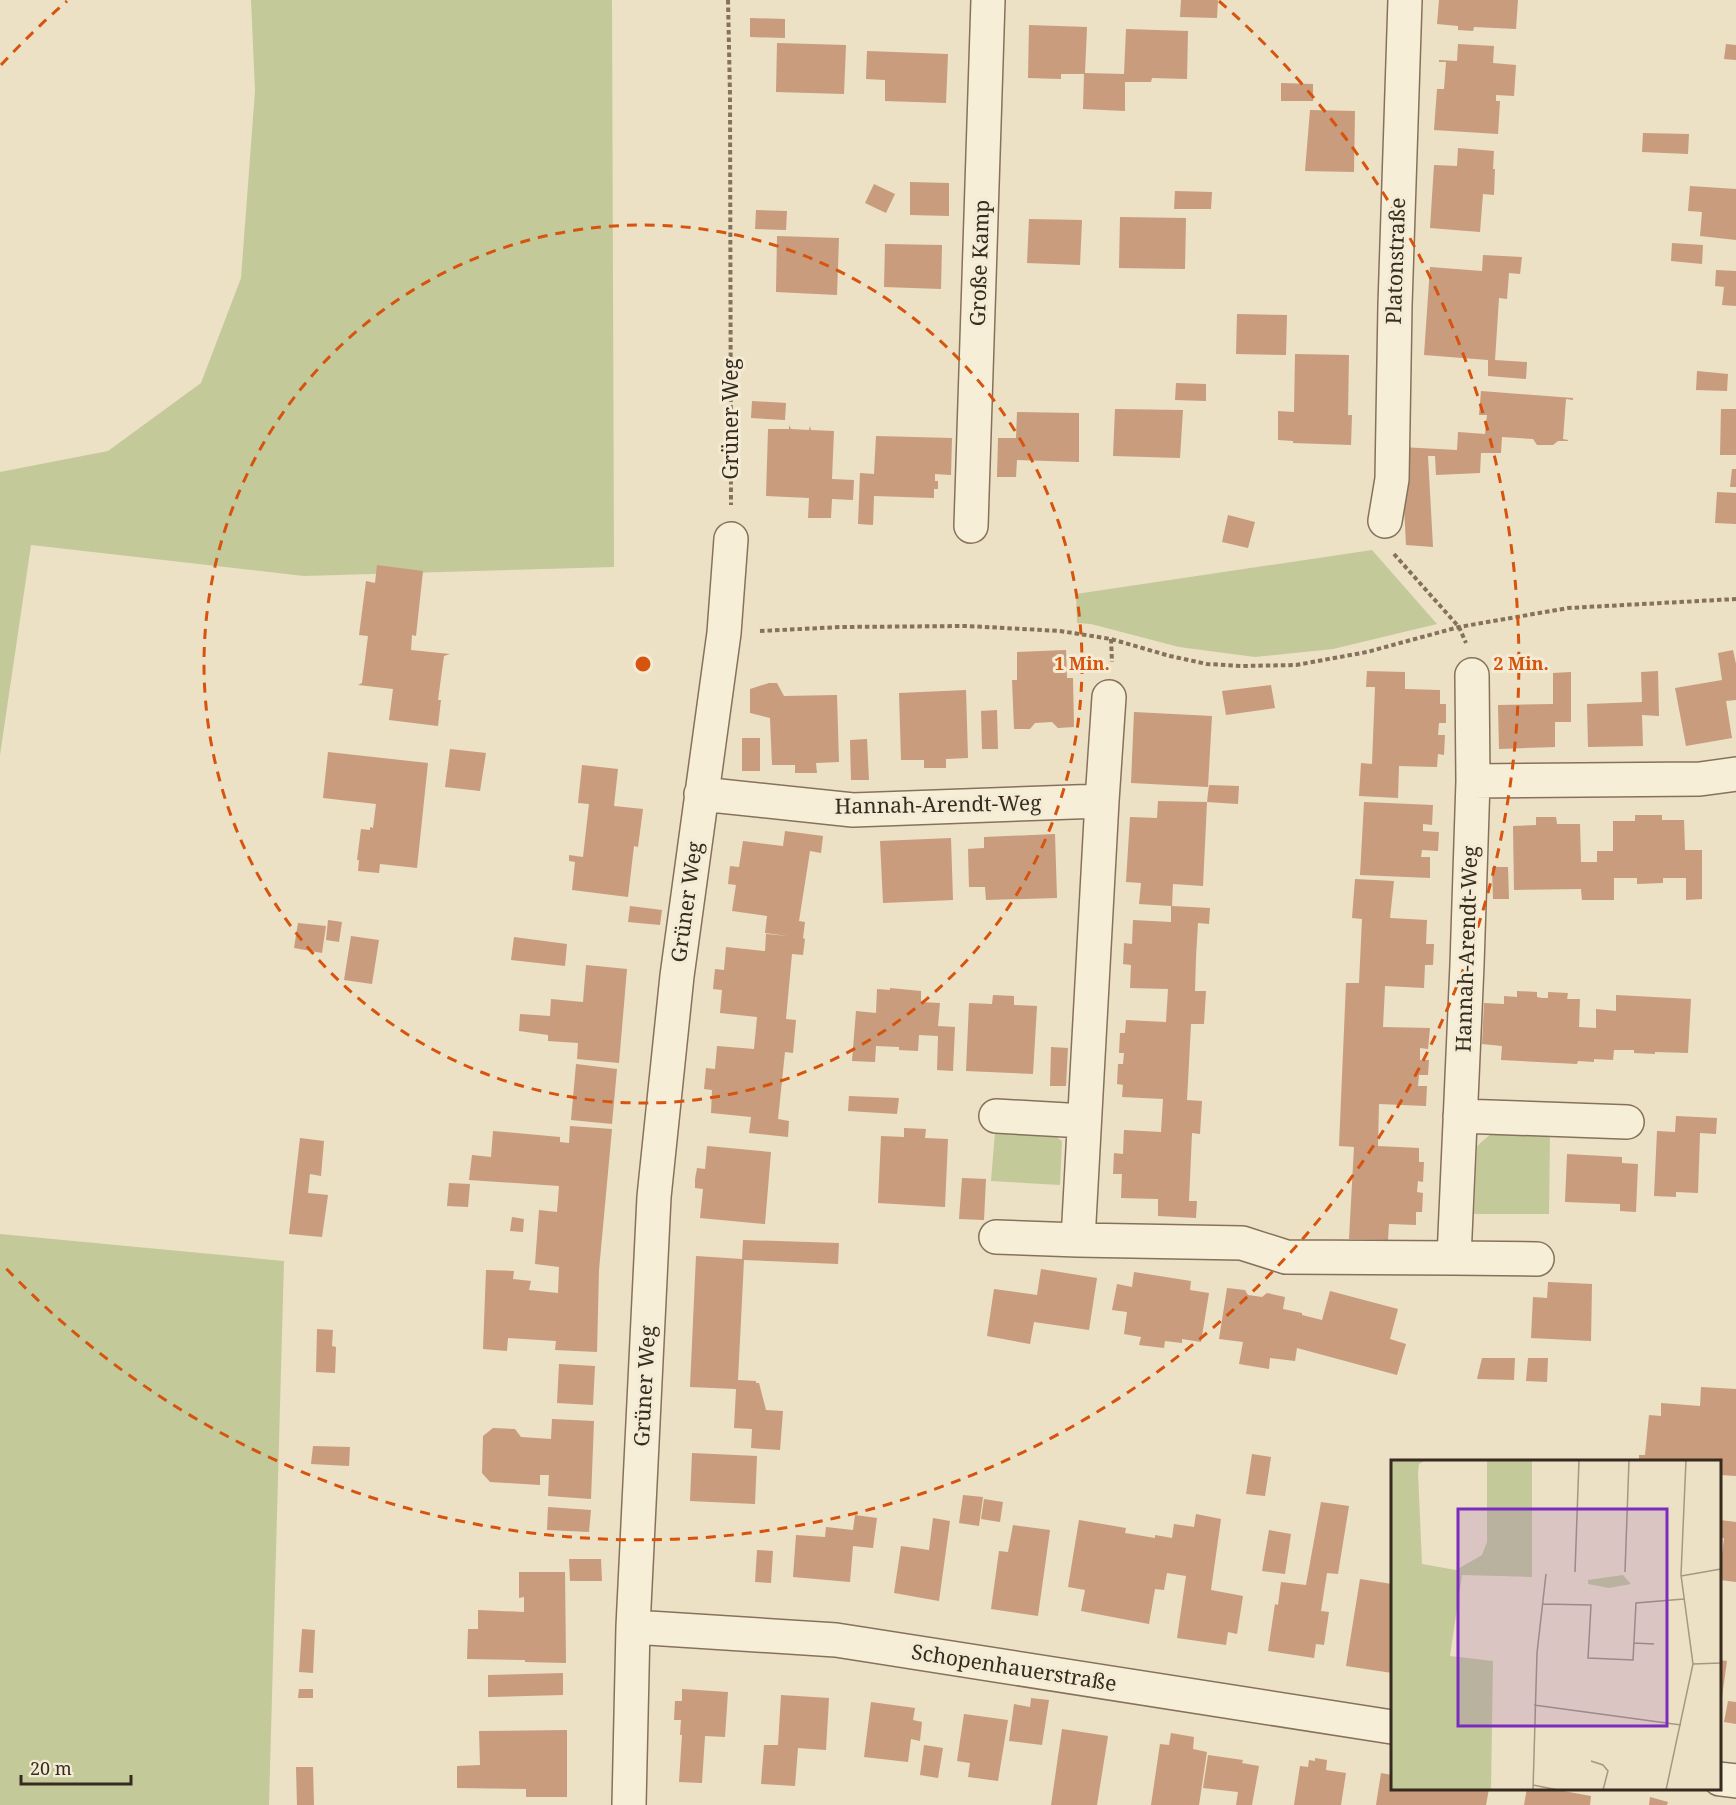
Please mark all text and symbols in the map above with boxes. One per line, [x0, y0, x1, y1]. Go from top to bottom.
street label: Platonstraße [1379, 197, 1411, 325]
street label: Große Kamp [963, 199, 995, 327]
street label: Grüner Weg [716, 357, 744, 480]
text: 1 Min. [1054, 651, 1110, 675]
text: 2 Min. [1493, 651, 1549, 675]
centre of rings [633, 654, 653, 674]
street label: Hannah-Arendt-Weg [834, 788, 1042, 820]
street label: Grüner Weg [664, 839, 708, 964]
street label: Hannah-Arendt-Weg [1448, 844, 1484, 1053]
street label: Grüner Weg [627, 1324, 661, 1447]
inset map [1391, 1460, 1721, 1790]
street label: Schopenhauerstraße [910, 1637, 1119, 1697]
scale bar [21, 1748, 130, 1786]
text: 20 m [30, 1756, 72, 1780]

